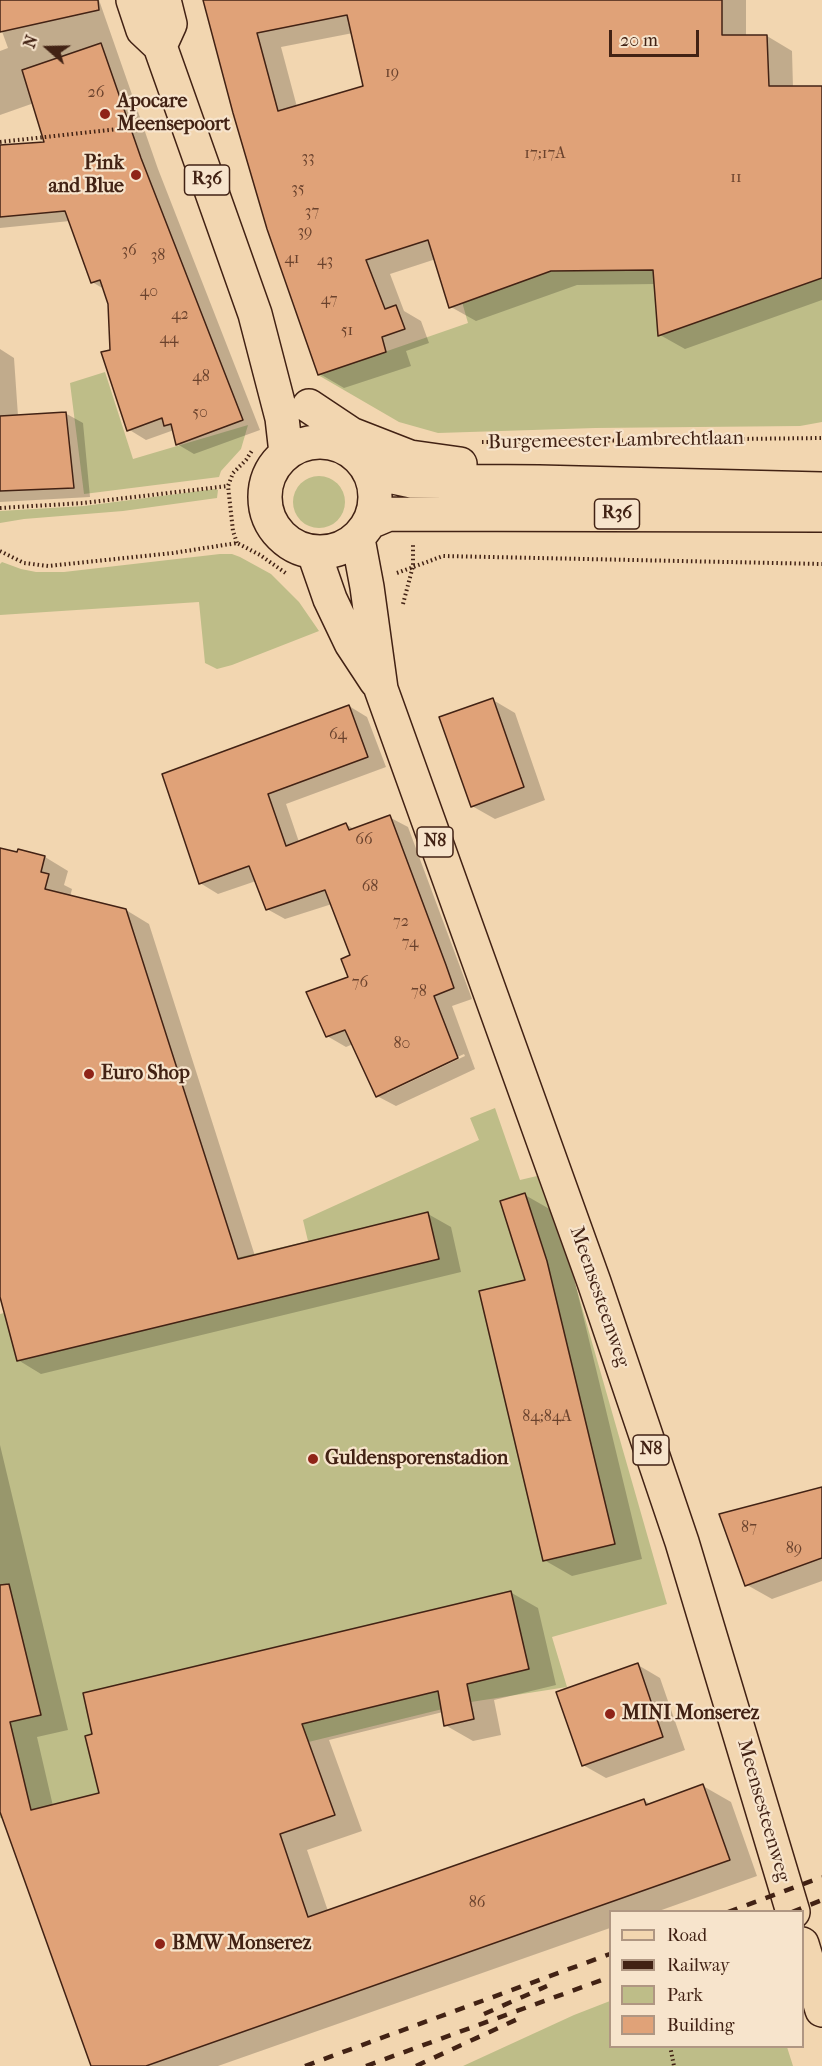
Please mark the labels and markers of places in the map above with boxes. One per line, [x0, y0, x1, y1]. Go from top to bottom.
place label: Apocare Meensepoort [117, 90, 230, 137]
marker: Apocare Meensepoort [98, 107, 112, 121]
place label: Pink and Blue [49, 152, 124, 199]
marker: Pink and Blue [129, 168, 143, 182]
place label: Euro Shop [101, 1062, 190, 1086]
marker: Euro Shop [82, 1067, 96, 1081]
place label: Guldensporenstadion [325, 1447, 508, 1471]
marker: Guldensporenstadion [306, 1452, 320, 1466]
place label: MINI Monserez [622, 1702, 759, 1726]
marker: MINI Monserez [603, 1707, 617, 1721]
place label: BMW Monserez [172, 1932, 311, 1956]
marker: BMW Monserez [153, 1937, 167, 1951]

